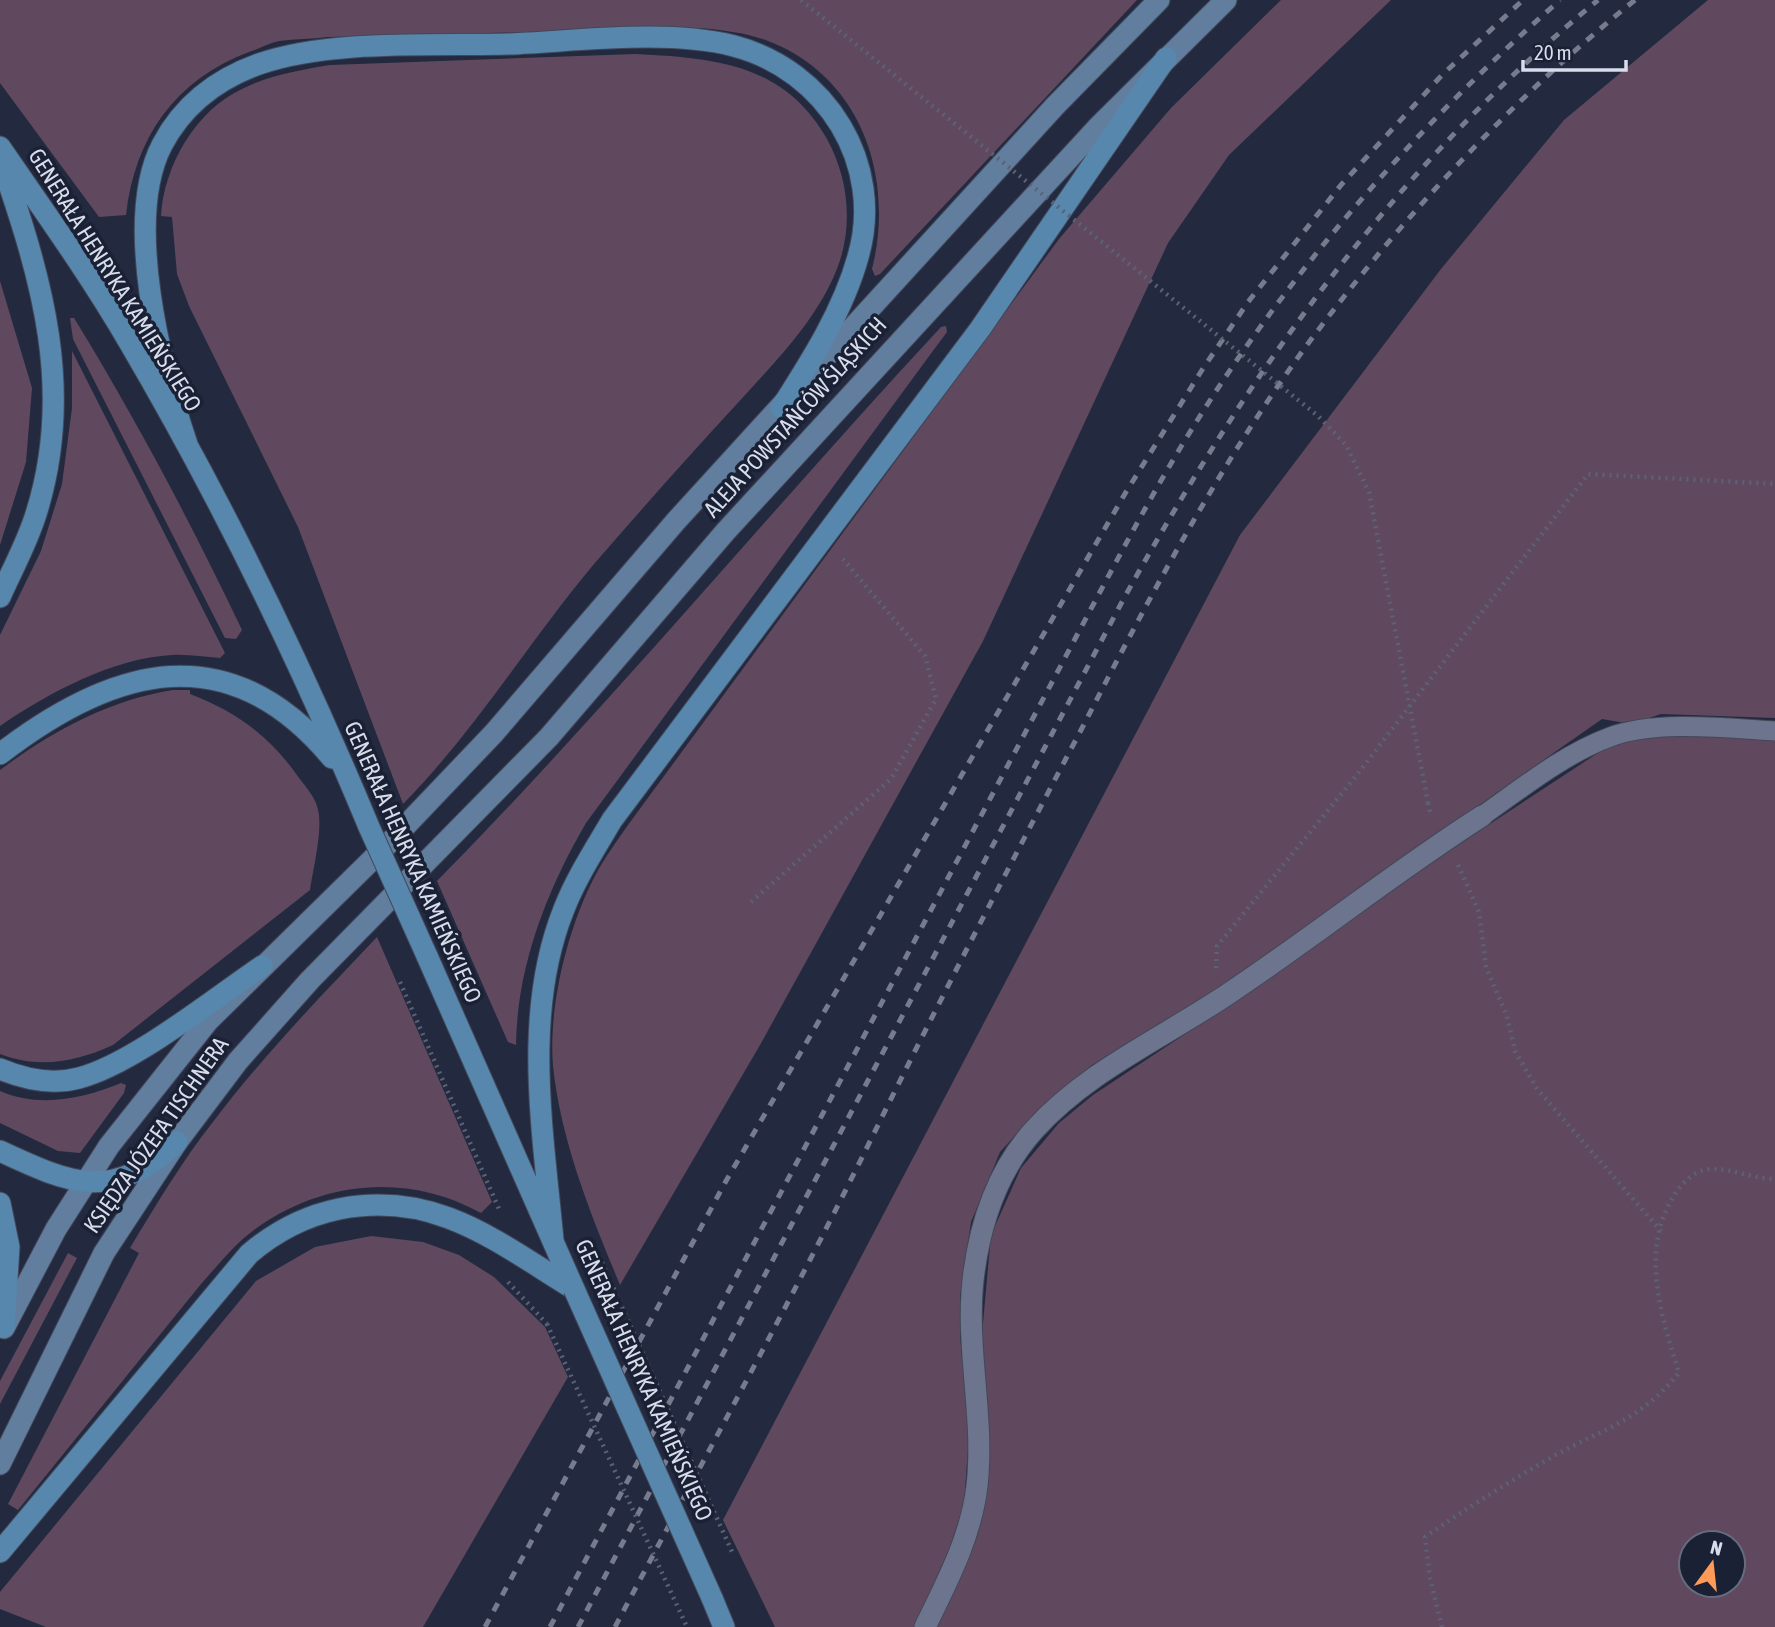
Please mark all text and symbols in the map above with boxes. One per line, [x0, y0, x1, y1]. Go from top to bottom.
scale bar [1523, 28, 1626, 72]
text: 20 m [1534, 40, 1572, 64]
street label: GENERAŁA HENRYKA KAMIEŃSKIEGO [23, 144, 207, 416]
street label: ALEJA POWSTAŃCÓW ŚLĄSKICH [698, 312, 892, 522]
street label: GENERAŁA HENRYKA KAMIEŃSKIEGO [339, 717, 487, 1007]
street label: KSIĘDZA JÓZEFA TISCHNERA [79, 1032, 234, 1238]
street label: GENERAŁA HENRYKA KAMIEŃSKIEGO [570, 1235, 718, 1525]
north arrow [1677, 1529, 1747, 1599]
text: N [1708, 1536, 1725, 1560]

